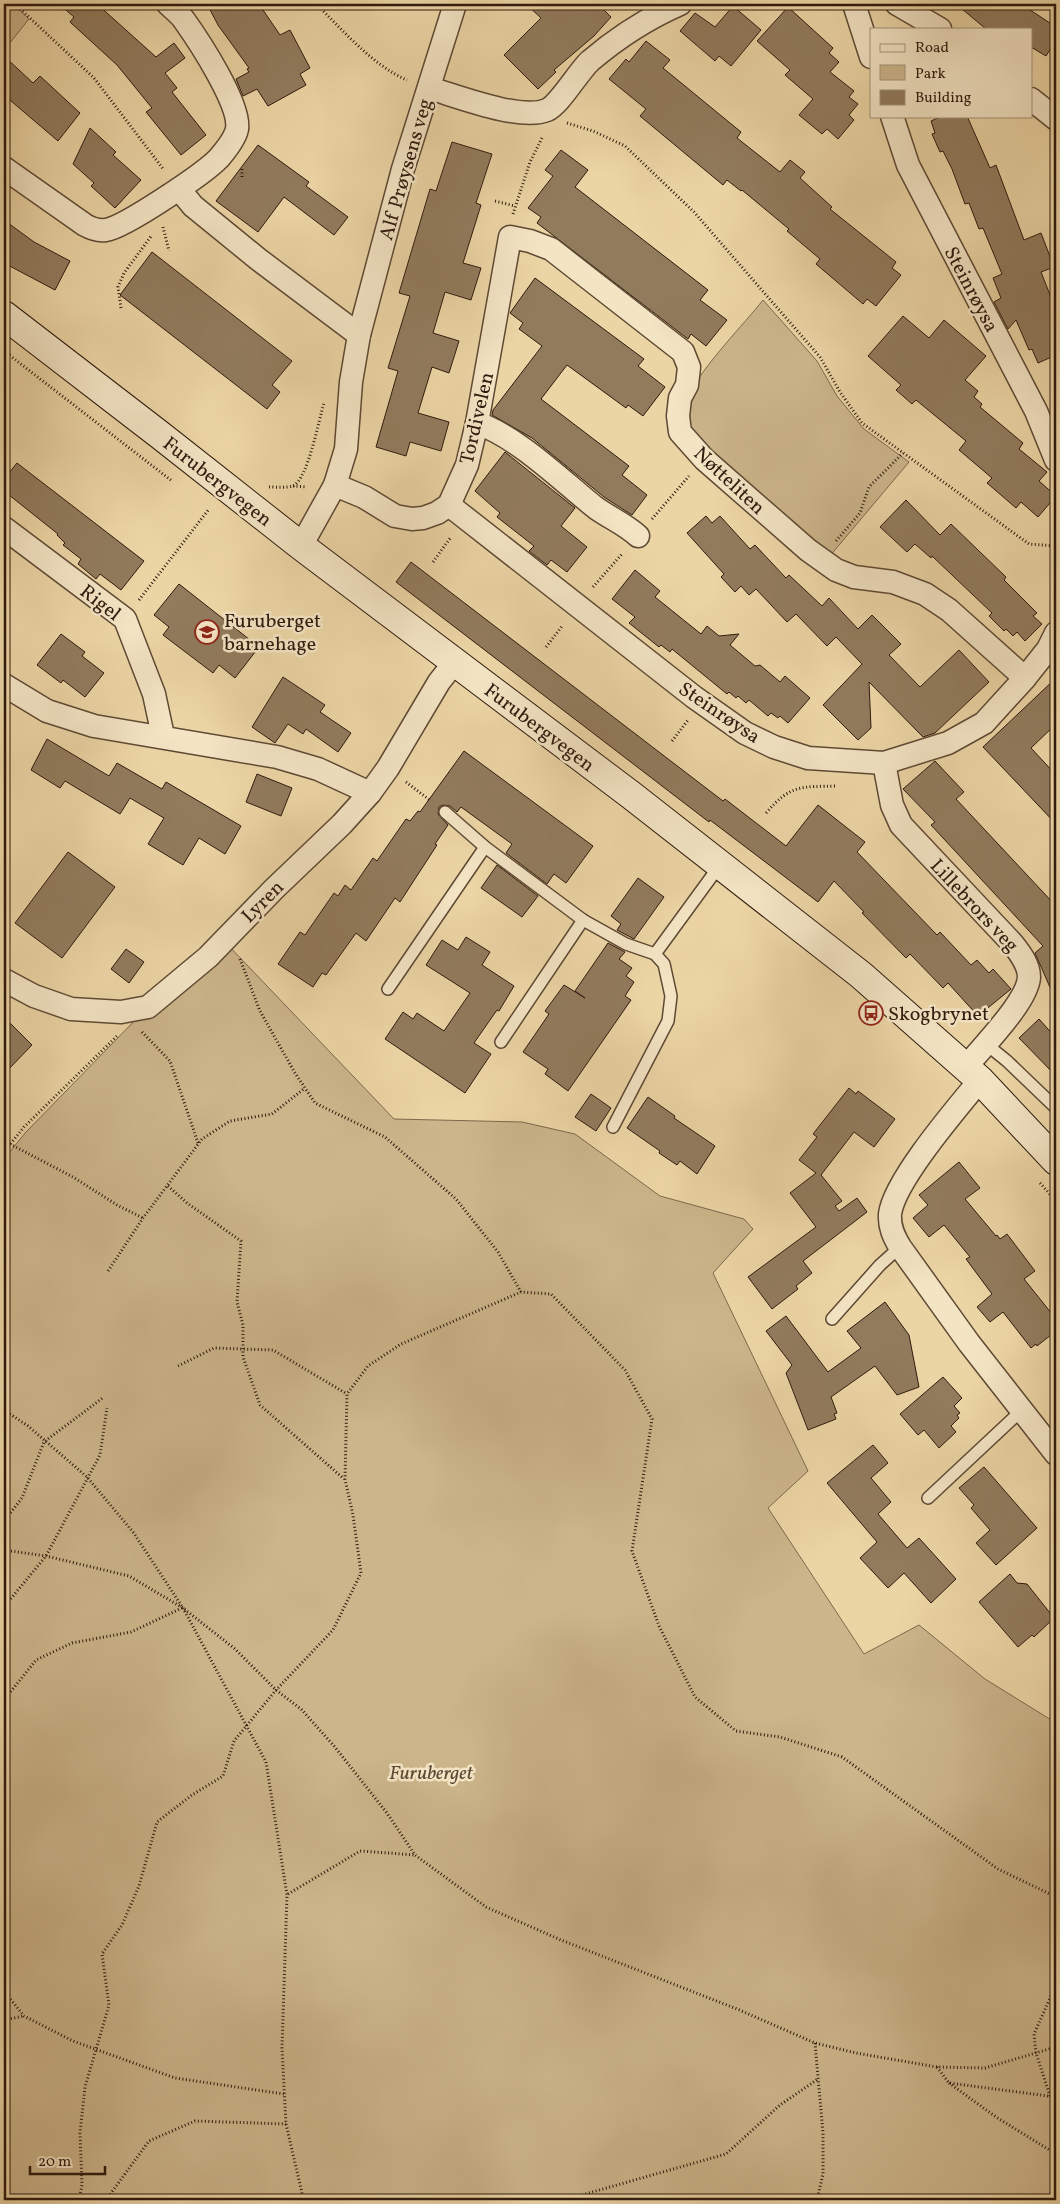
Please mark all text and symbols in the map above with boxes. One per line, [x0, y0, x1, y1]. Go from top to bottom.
legend [870, 28, 1032, 118]
text: Road [915, 38, 949, 59]
text: Park [915, 64, 946, 85]
text: Building [915, 88, 972, 109]
street label: Alf Prøysens veg [373, 95, 441, 244]
street label: Steinrøysa [936, 242, 1005, 338]
street label: Tordivelen [454, 370, 502, 467]
street label: Furubergvegen [156, 431, 277, 534]
street label: Nøtteliten [687, 441, 771, 522]
street label: Rigel [73, 579, 126, 629]
place label: Furuberget barnehage [224, 608, 321, 659]
school or university icon: Furuberget barnehage [194, 619, 220, 645]
street label: Steinrøysa [672, 676, 765, 751]
street label: Furubergvegen [478, 678, 600, 780]
street label: Lillebrors veg [923, 853, 1024, 959]
street label: Lyren [236, 875, 291, 930]
bus stop icon: Skogbrynet [858, 1000, 884, 1026]
place label: Skogbrynet [888, 1001, 989, 1029]
park label: Furuberget [389, 1760, 473, 1788]
scale bar [30, 2144, 105, 2176]
text: 20 m [38, 2152, 71, 2173]

